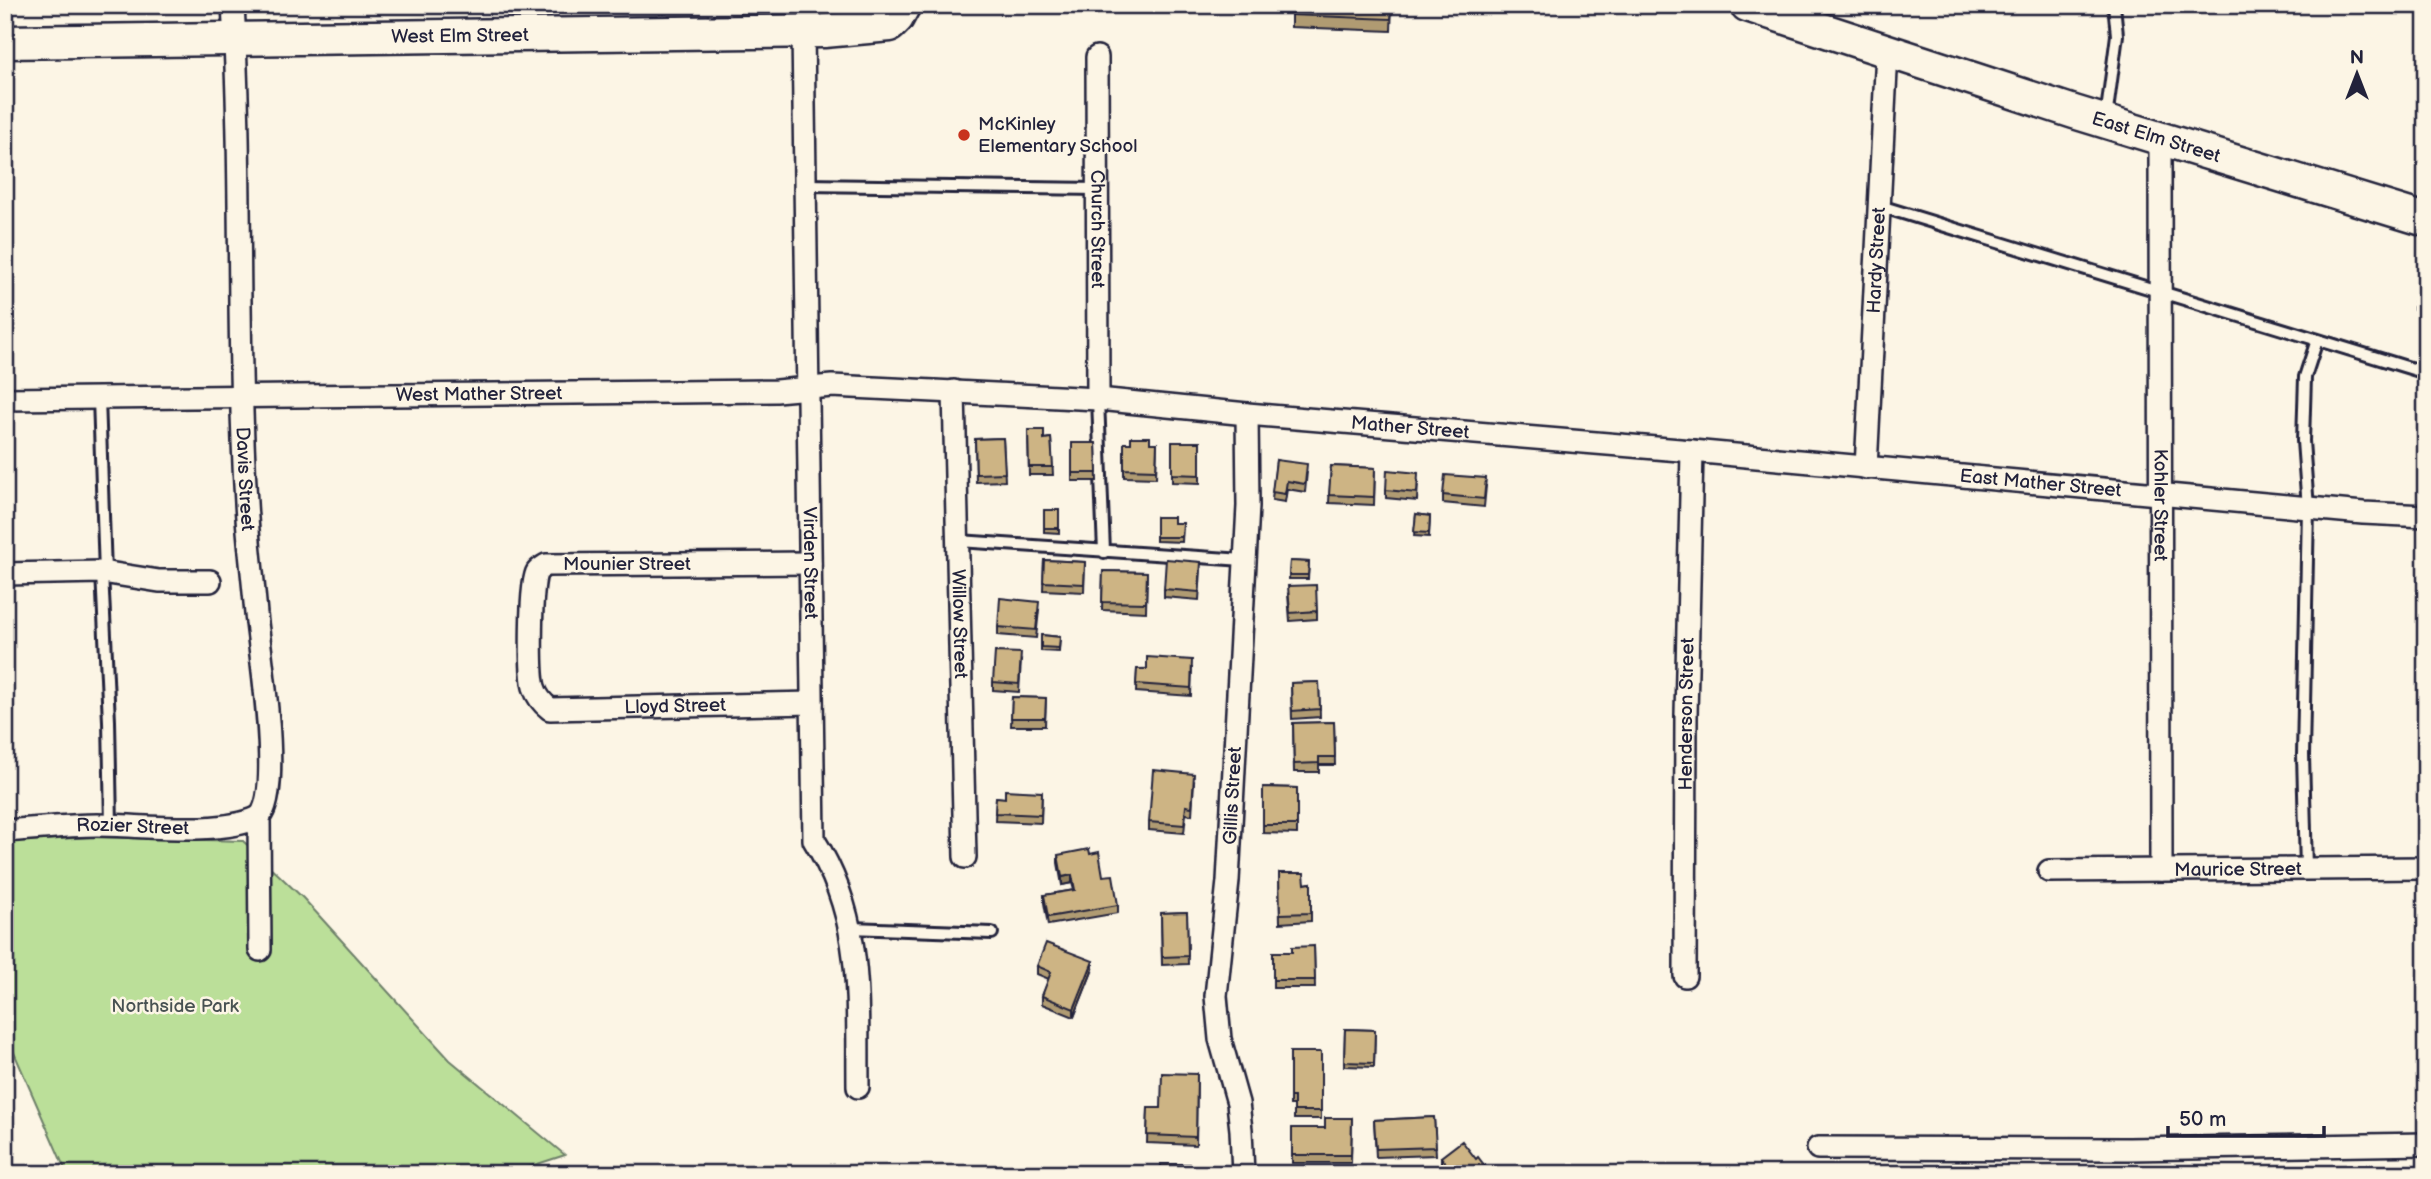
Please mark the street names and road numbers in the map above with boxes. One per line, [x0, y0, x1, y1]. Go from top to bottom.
street label: West Elm Street [391, 23, 529, 48]
street label: East Elm Street [2089, 107, 2223, 168]
street label: Church Street [1086, 170, 1109, 289]
street label: Hardy Street [1862, 206, 1891, 314]
street label: West Mather Street [396, 382, 563, 406]
street label: Mather Street [1350, 411, 1470, 444]
street label: Davis Street [231, 426, 259, 532]
street label: Kohler Street [2149, 449, 2172, 561]
street label: East Mather Street [1959, 464, 2123, 502]
street label: Virden Street [798, 507, 822, 620]
street label: Mounier Street [563, 553, 691, 576]
street label: Willow Street [947, 569, 972, 679]
street label: Henderson Street [1674, 637, 1699, 790]
street label: Lloyd Street [624, 693, 726, 719]
street label: Gillis Street [1218, 746, 1247, 845]
street label: Rozier Street [76, 813, 189, 840]
street label: Maurice Street [2174, 857, 2302, 882]

